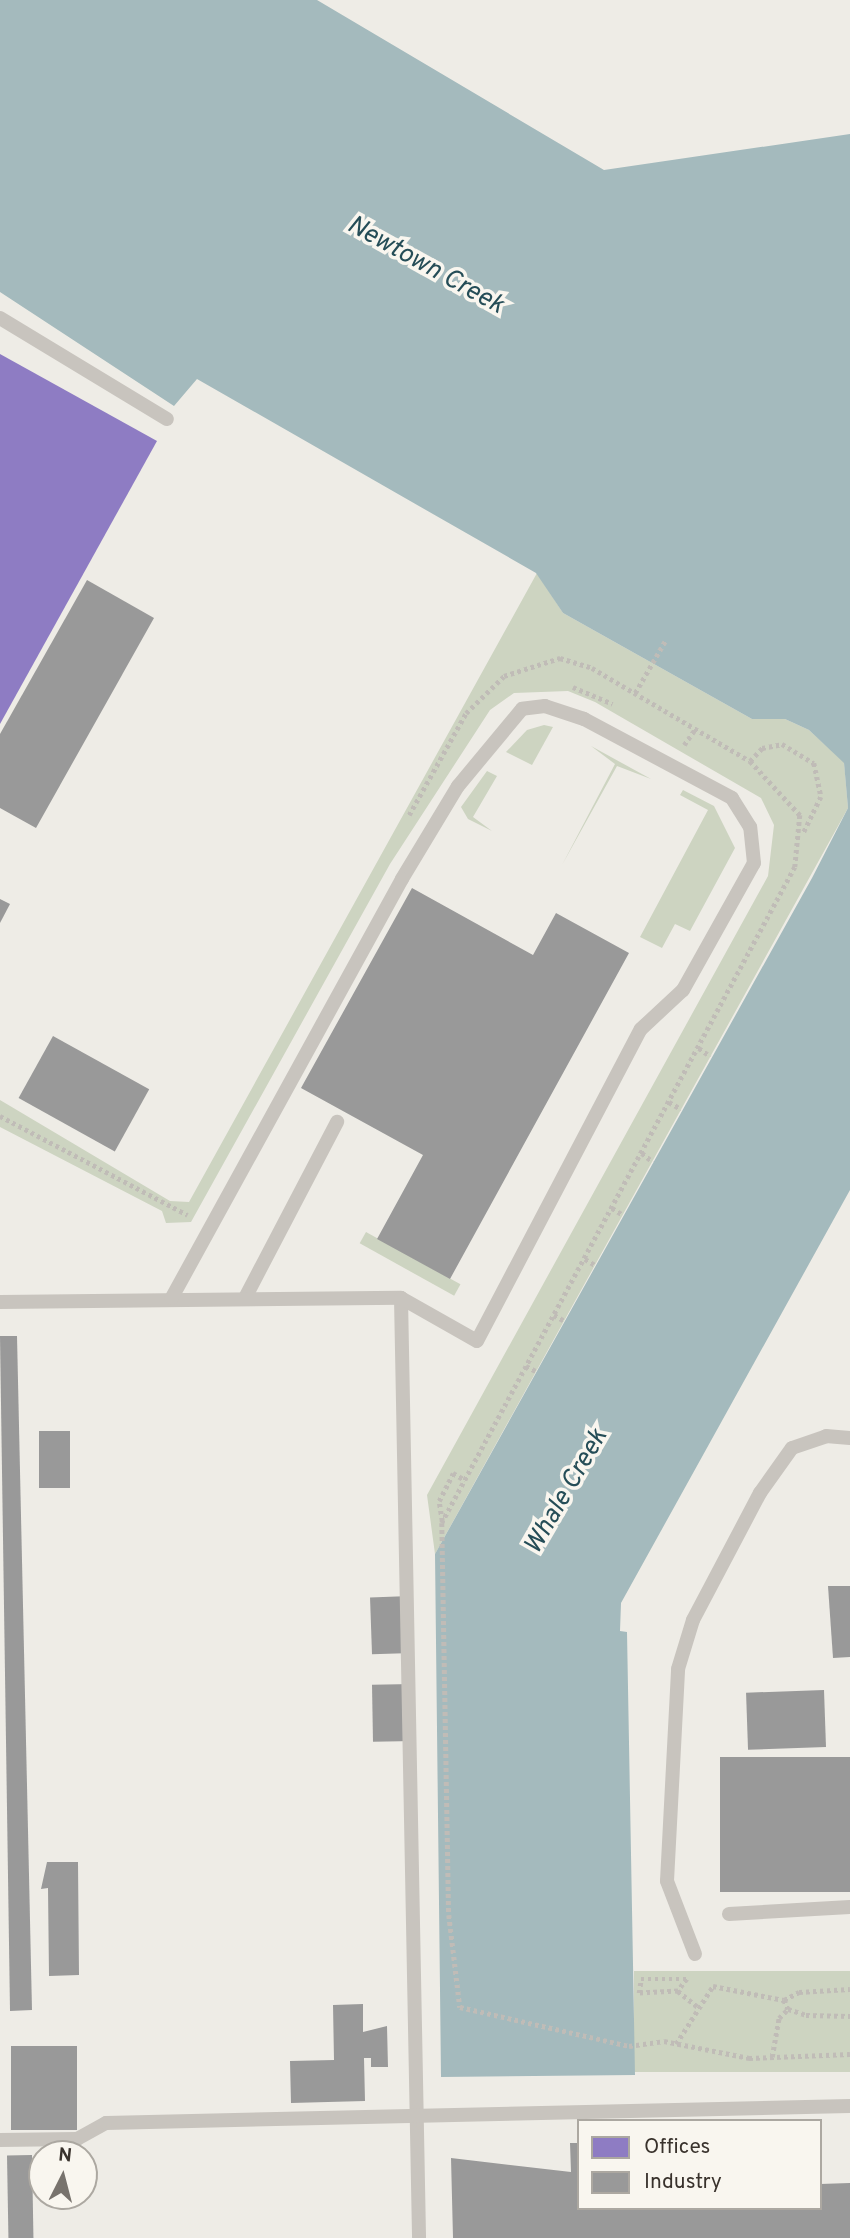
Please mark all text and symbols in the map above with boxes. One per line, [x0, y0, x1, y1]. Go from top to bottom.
water label: Newtown Creek [341, 210, 509, 322]
water label: Whale Creek [519, 1424, 615, 1560]
legend [577, 2119, 822, 2210]
text: Offices [644, 2134, 710, 2161]
north arrow [28, 2140, 98, 2210]
text: N [57, 2143, 73, 2169]
text: Industry [644, 2169, 722, 2196]

